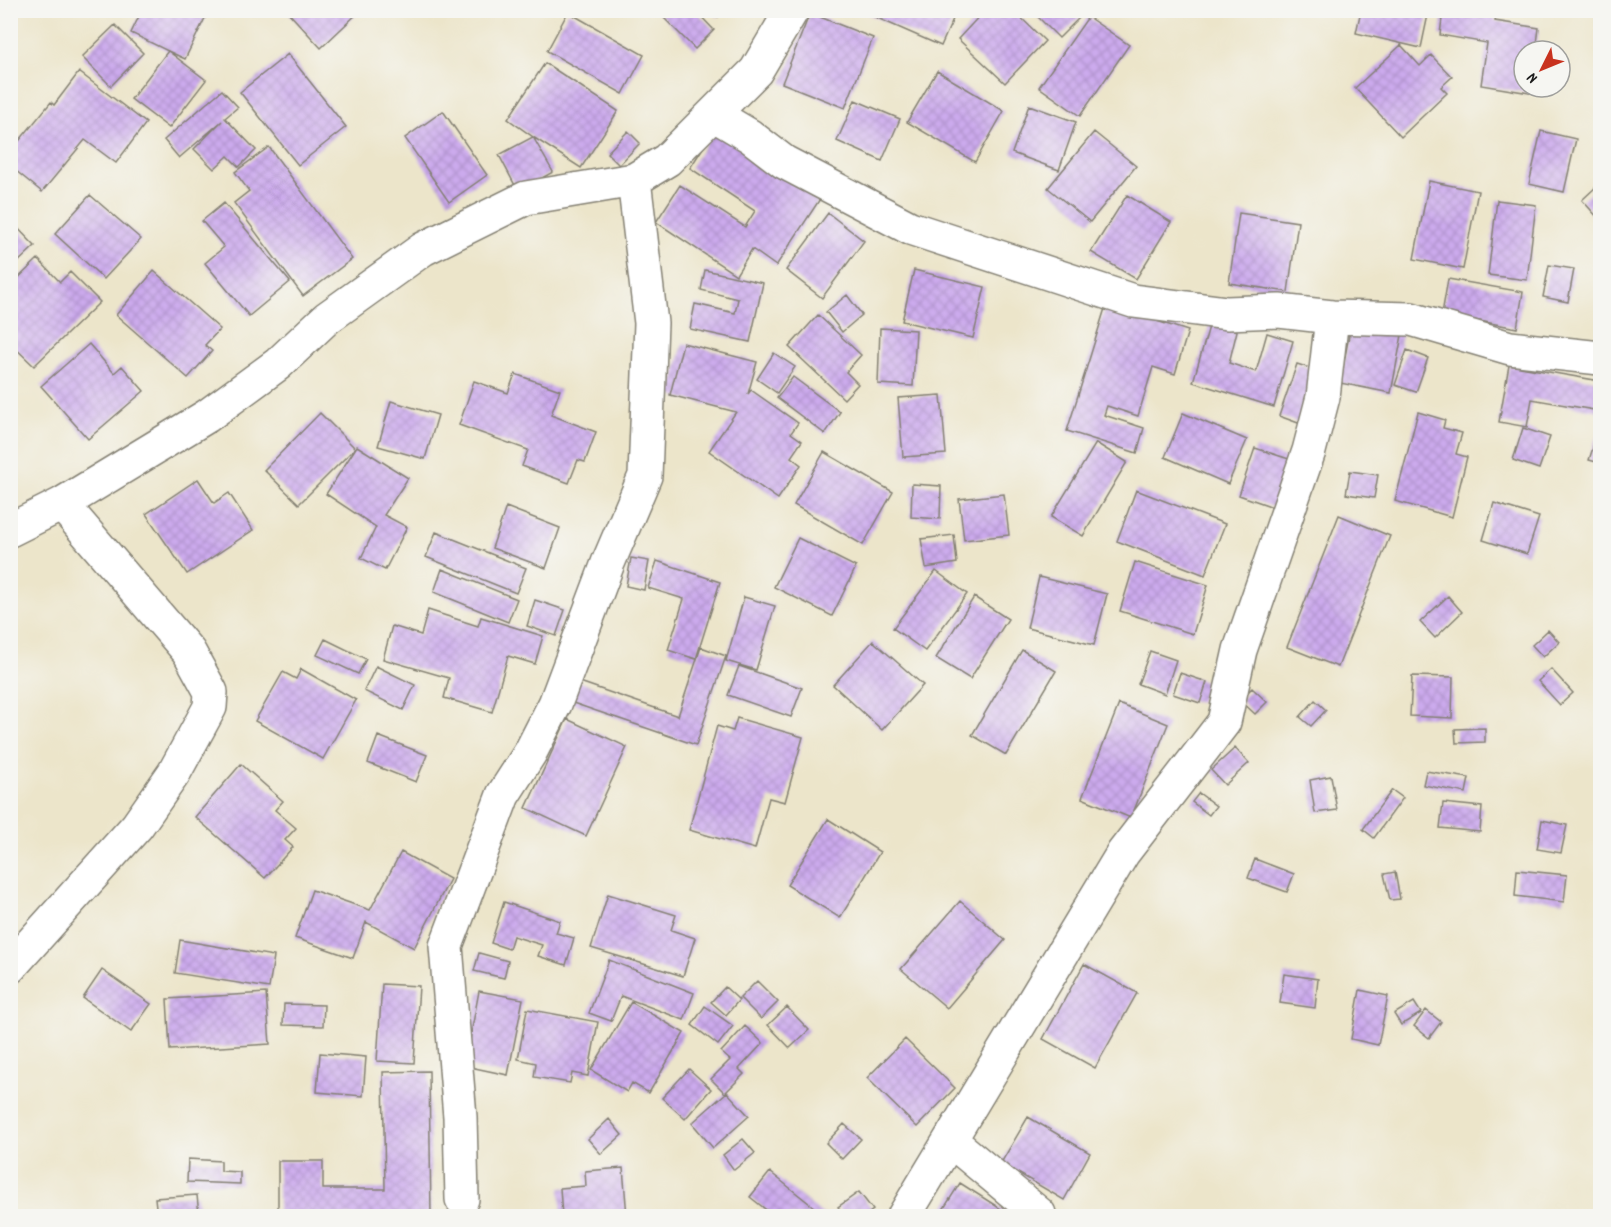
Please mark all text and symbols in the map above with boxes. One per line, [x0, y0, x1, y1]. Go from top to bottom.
north arrow [1512, 39, 1572, 99]
text: N [1522, 67, 1544, 88]

